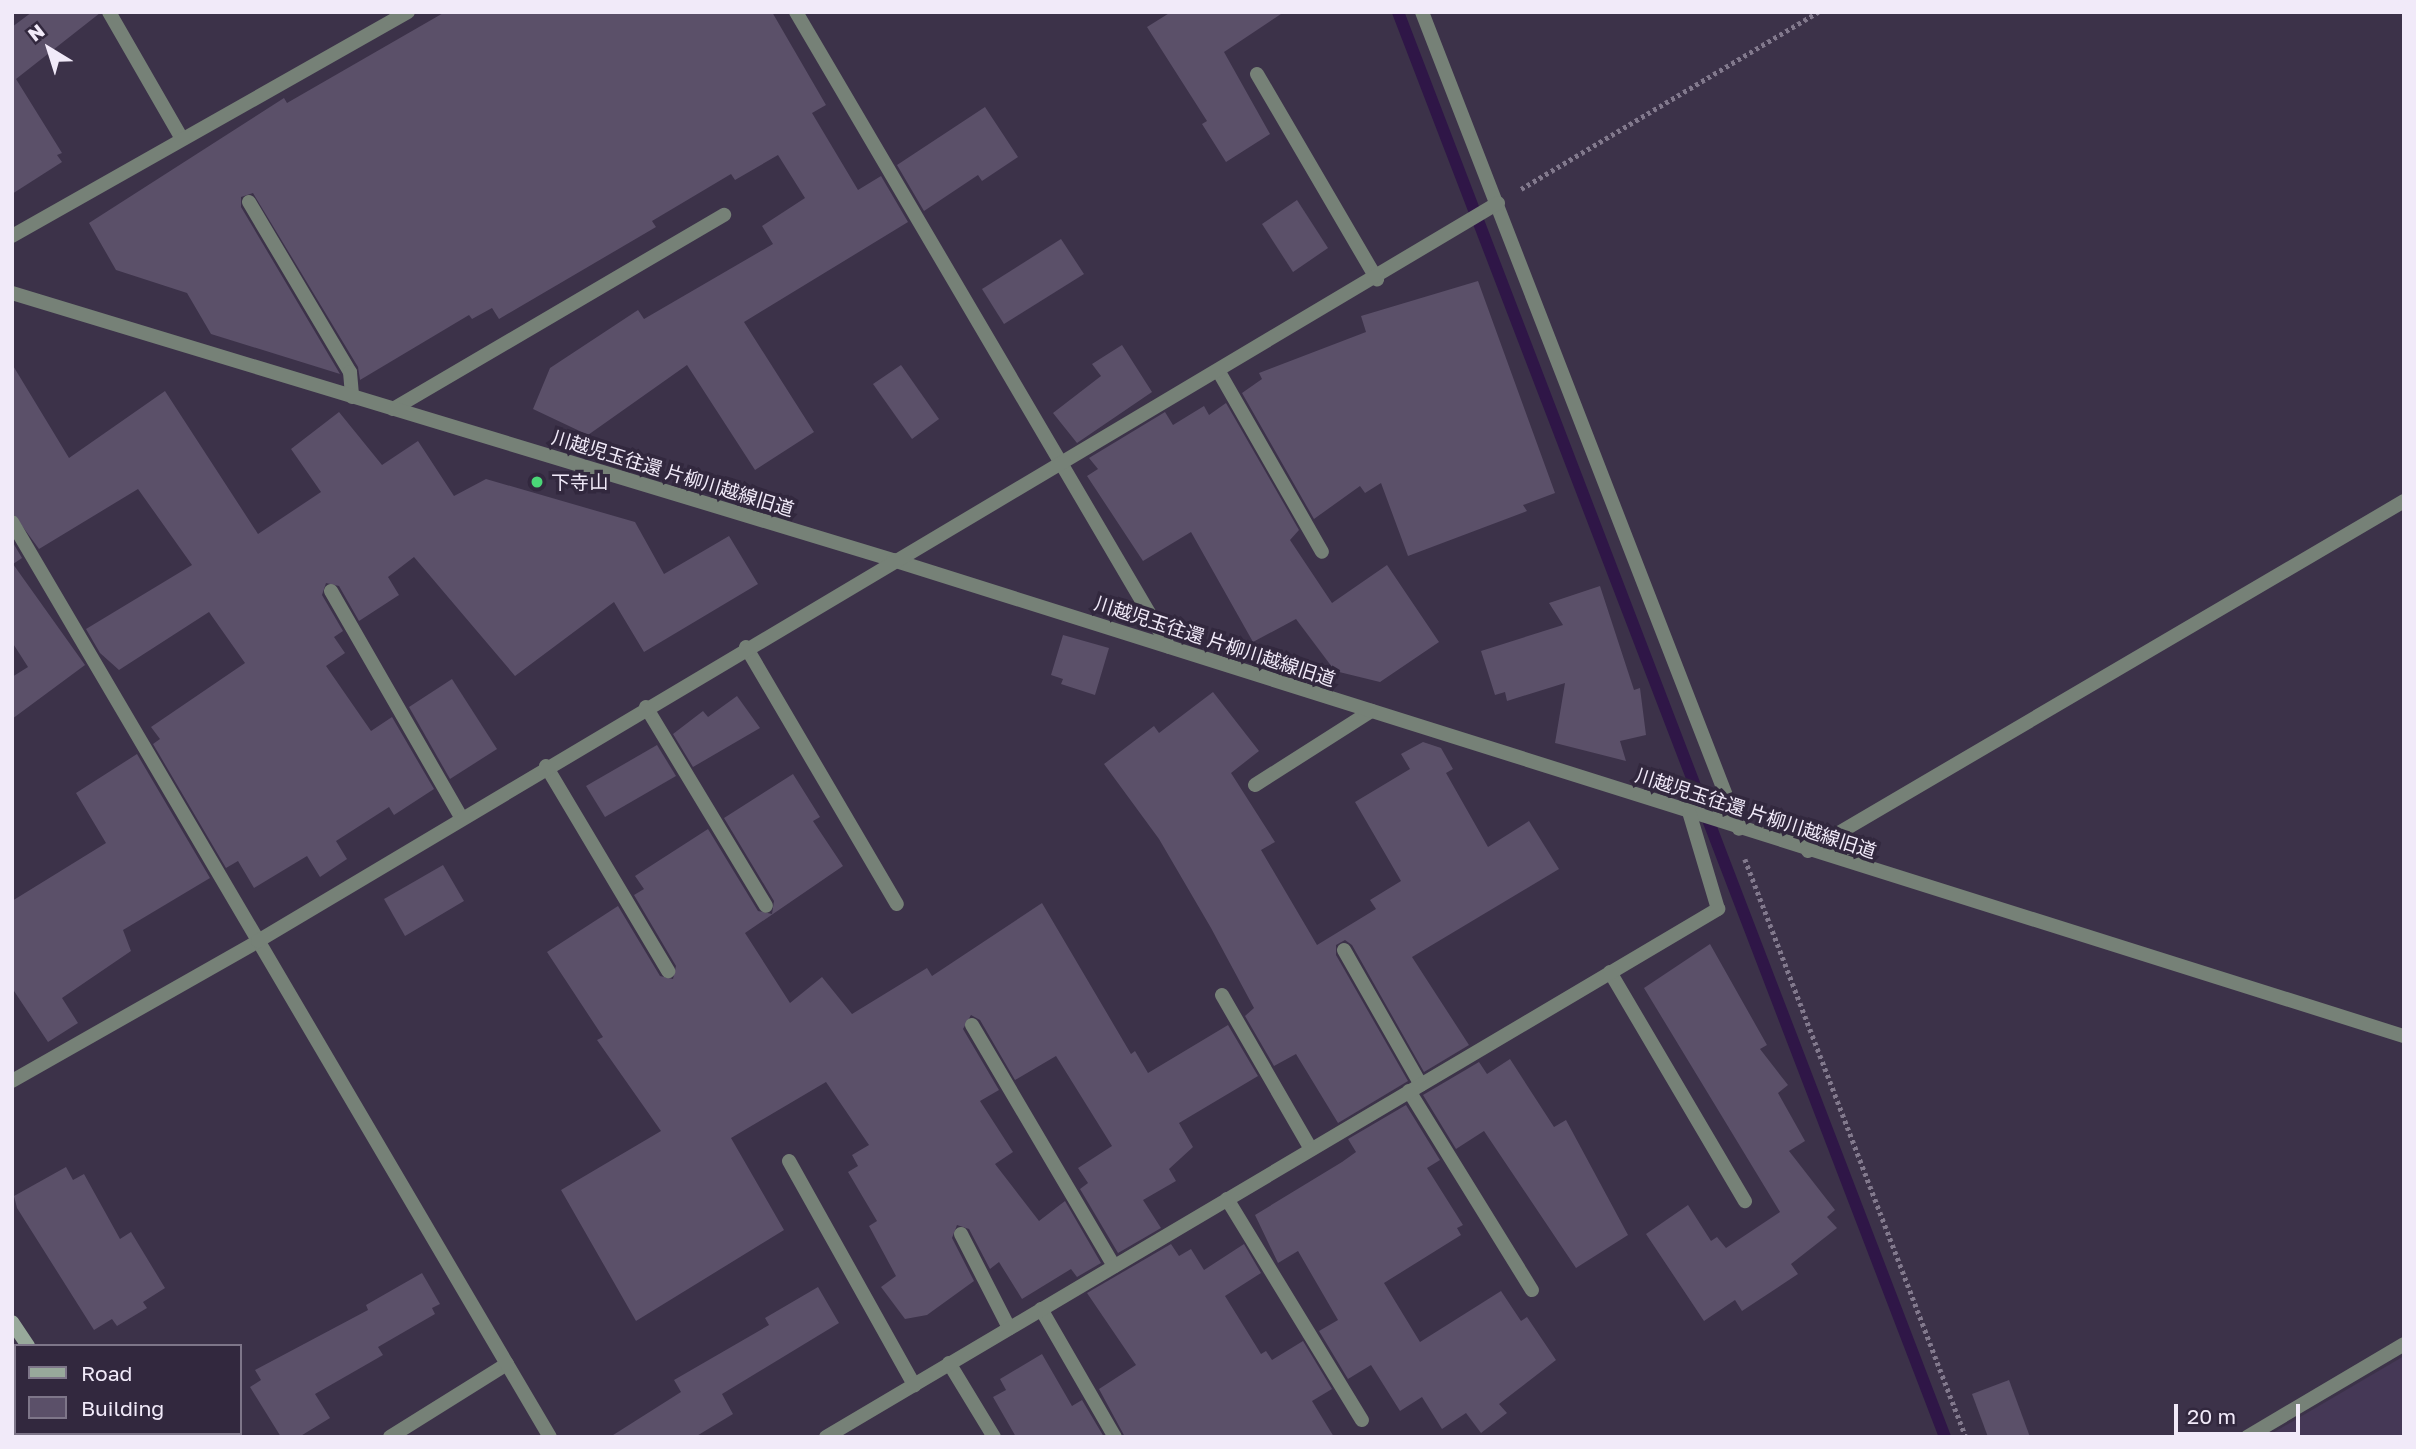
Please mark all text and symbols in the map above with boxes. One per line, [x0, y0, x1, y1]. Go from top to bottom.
north arrow [14, 14, 84, 84]
text: N [23, 19, 49, 46]
street label: 川越児玉往還 片柳川越線旧道 [549, 425, 797, 521]
place label: 下寺山 [551, 471, 608, 493]
marker: 下寺山 [529, 474, 545, 490]
street label: 川越児玉往還 片柳川越線旧道 [1092, 591, 1338, 691]
street label: 川越児玉往還 片柳川越線旧道 [1633, 763, 1879, 863]
legend [14, 1344, 242, 1435]
text: Road [81, 1360, 132, 1386]
scale bar [2178, 1390, 2304, 1434]
text: Building [81, 1395, 164, 1421]
text: 20 m [2187, 1403, 2236, 1429]

